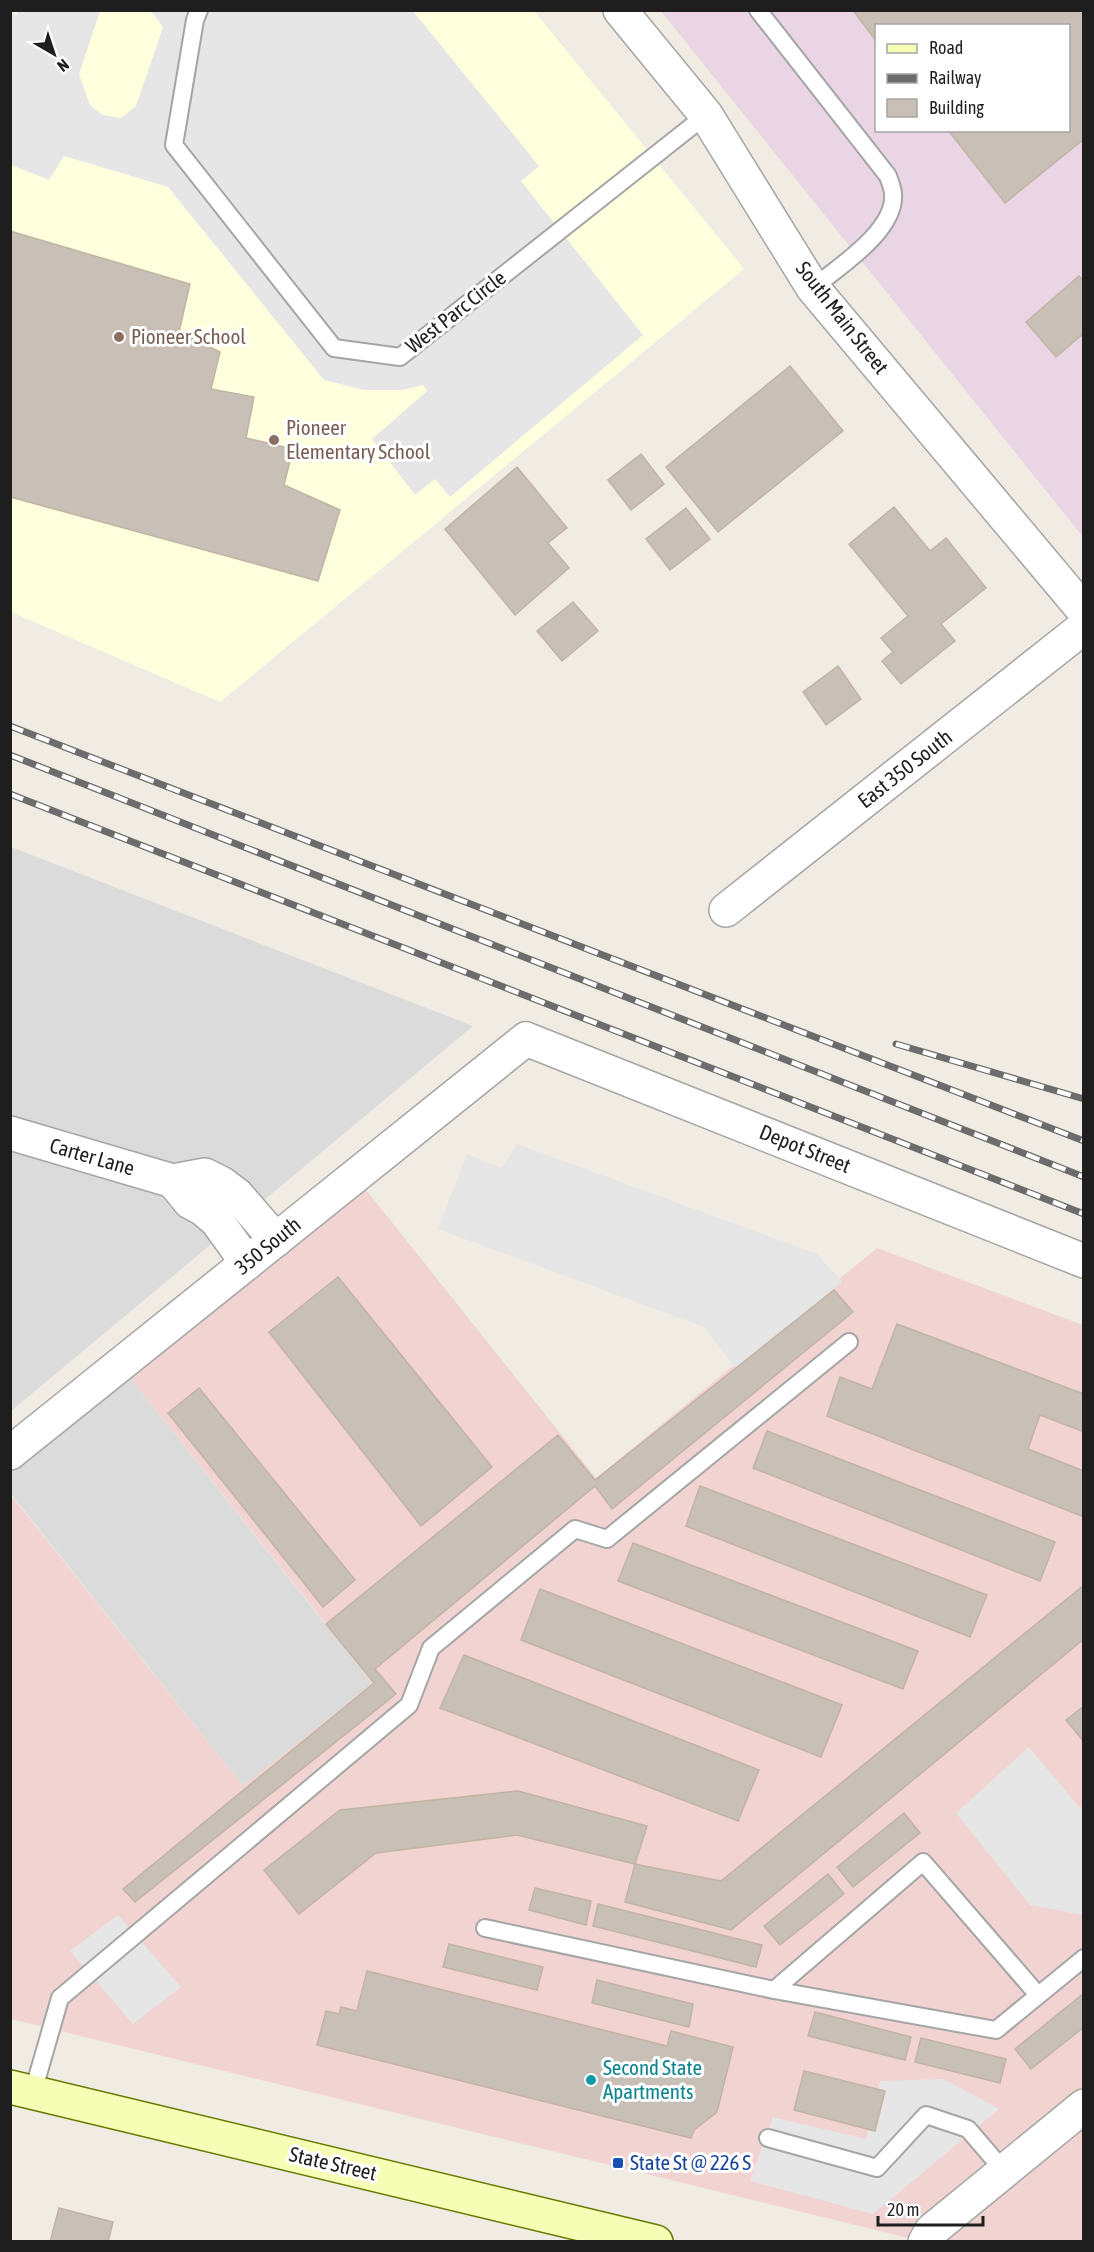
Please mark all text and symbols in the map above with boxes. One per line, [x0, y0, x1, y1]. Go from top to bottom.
north arrow [24, 24, 84, 84]
legend [875, 24, 1070, 132]
text: Road [929, 37, 963, 58]
text: N [54, 56, 73, 76]
text: Railway [929, 67, 981, 88]
text: Building [929, 97, 984, 118]
street label: South Main Street [792, 257, 894, 378]
street label: West Parc Circle [401, 265, 510, 358]
place label: Pioneer School [131, 324, 246, 348]
marker: Pioneer School [112, 330, 126, 344]
place label: Pioneer Elementary School [286, 415, 431, 463]
marker: Pioneer Elementary School [267, 433, 281, 447]
street label: East 350 South [853, 724, 956, 812]
street label: Depot Street [756, 1119, 854, 1177]
street label: Carter Lane [47, 1132, 138, 1180]
street label: 350 South [230, 1211, 305, 1279]
place label: Second State Apartments [603, 2055, 702, 2103]
marker: Second State Apartments [584, 2073, 598, 2087]
street label: State Street [287, 2141, 379, 2185]
place label: State St @ 226 S [630, 2150, 751, 2174]
marker: State St @ 226 S [611, 2156, 625, 2170]
scale bar [878, 2189, 983, 2227]
text: 20 m [887, 2199, 919, 2220]

